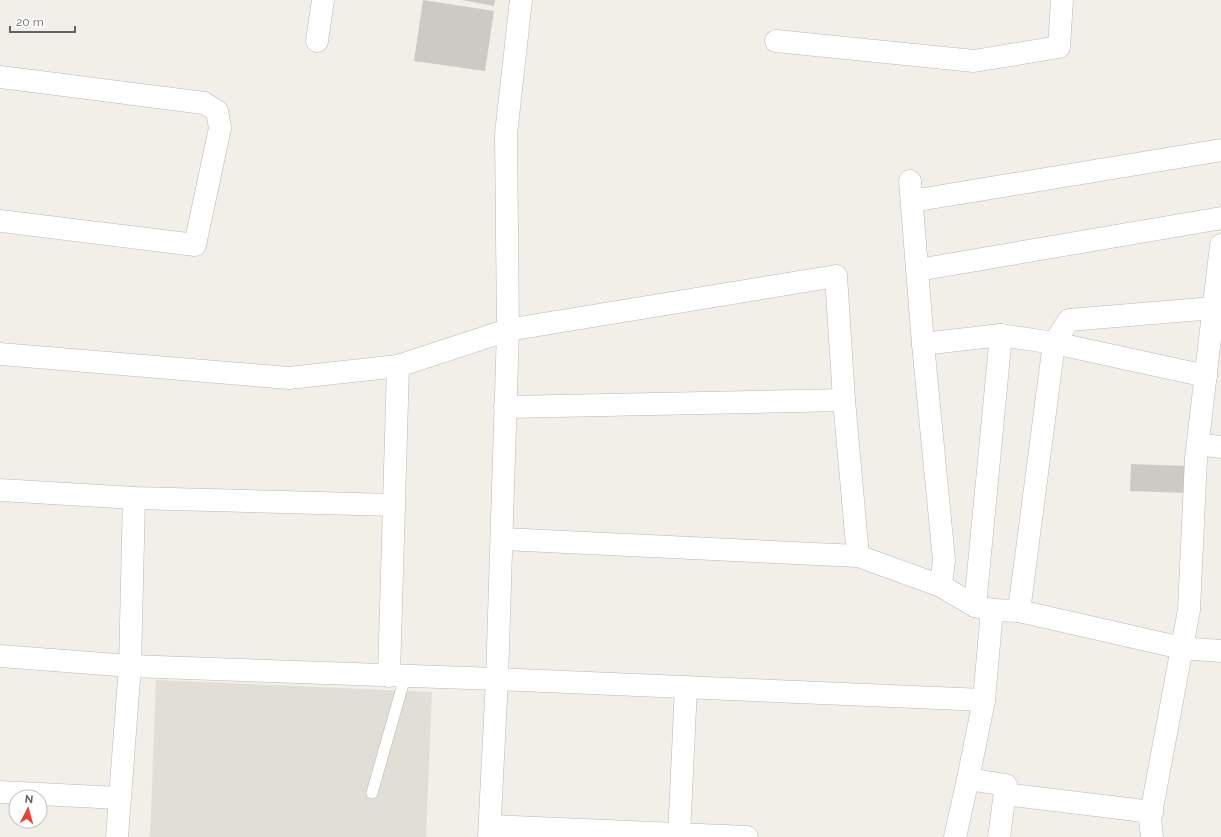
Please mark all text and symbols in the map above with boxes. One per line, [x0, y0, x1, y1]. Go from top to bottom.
scale bar [10, 8, 75, 34]
text: 20 m [16, 15, 44, 29]
north arrow [8, 789, 48, 829]
text: N [24, 793, 34, 806]

